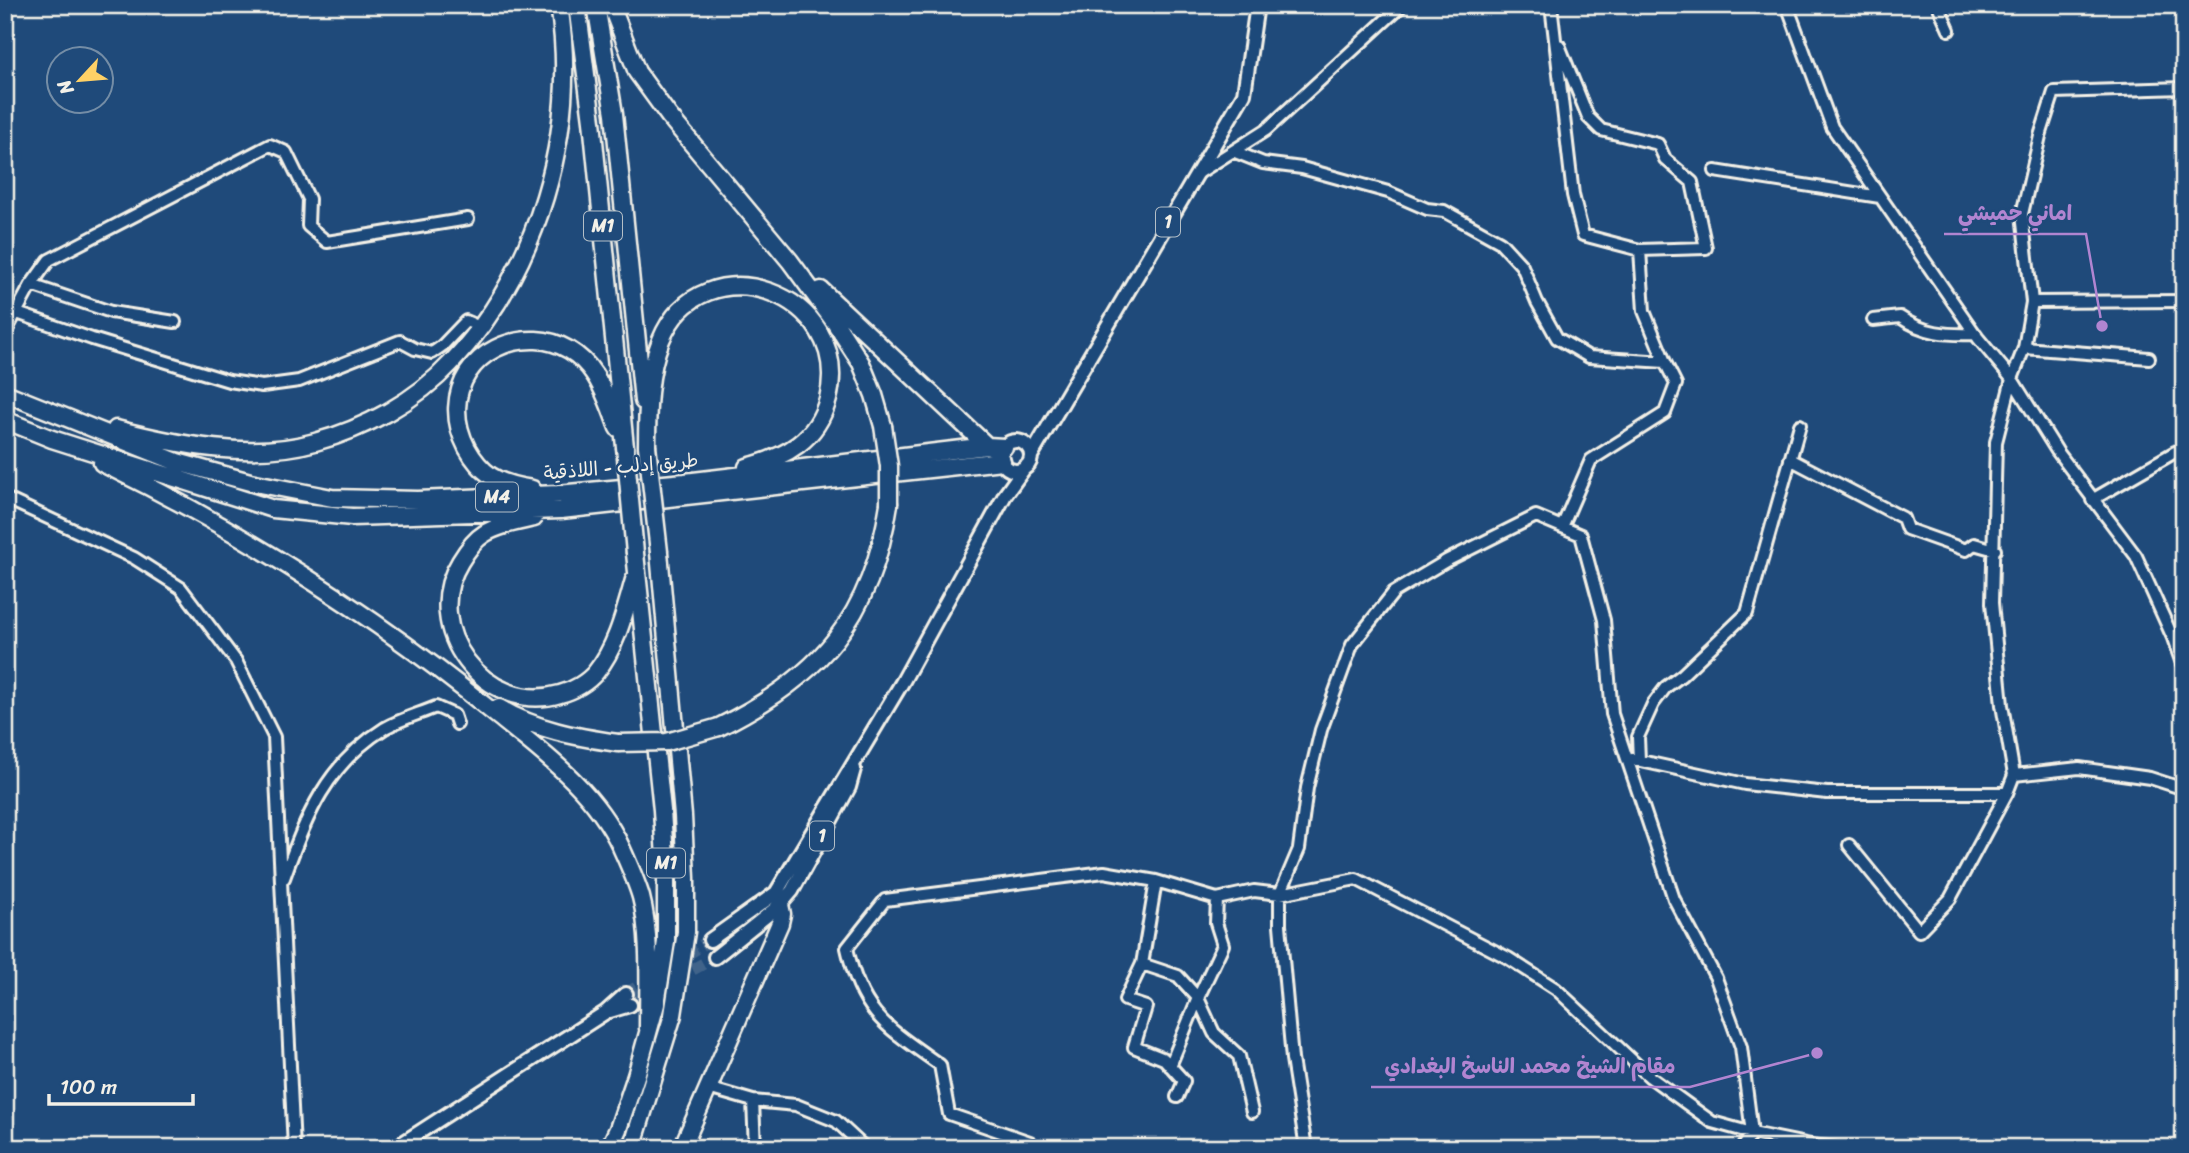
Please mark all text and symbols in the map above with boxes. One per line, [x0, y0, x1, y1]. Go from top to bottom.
north arrow [46, 46, 116, 116]
text: N [47, 73, 83, 101]
callout: اماني حميشي [1944, 192, 2086, 234]
text: اماني حميشي [1958, 194, 2072, 232]
road number: 1 [1156, 208, 1180, 236]
road number: M1 [584, 211, 622, 240]
street label: طريق إدلب - اللاذقية [542, 443, 700, 490]
road number: M4 [476, 482, 518, 512]
road number: 1 [810, 822, 834, 850]
road number: M1 [647, 848, 685, 878]
callout: مقام الشيخ محمد الناسخ البغدادي [1371, 1045, 1690, 1087]
text: مقام الشيخ محمد الناسخ البغدادي [1384, 1047, 1676, 1085]
scale bar [49, 1062, 192, 1106]
text: 100 m [60, 1068, 117, 1106]

